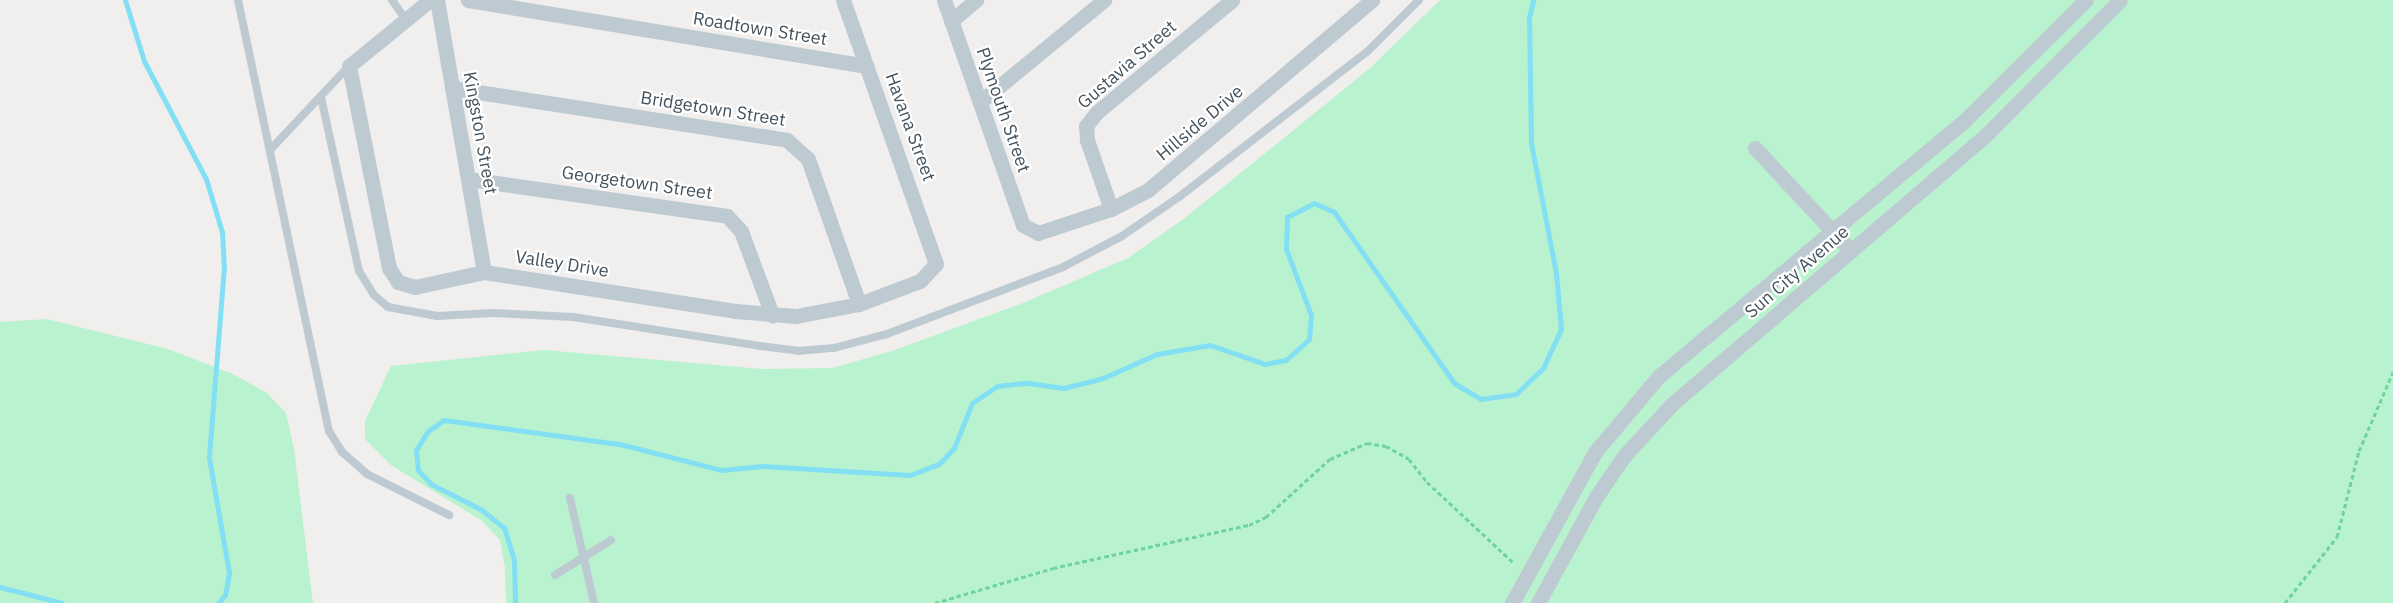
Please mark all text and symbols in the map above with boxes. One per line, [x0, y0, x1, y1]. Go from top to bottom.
street label: Roadtown Street [691, 8, 829, 50]
street label: Gustavia Street [1073, 16, 1181, 114]
street label: Plymouth Street [971, 45, 1035, 175]
street label: Kingston Street [459, 70, 501, 196]
street label: Havana Street [880, 70, 940, 184]
street label: Hillside Drive [1152, 80, 1248, 166]
street label: Bridgetown Street [639, 87, 787, 131]
street label: Georgetown Street [560, 162, 714, 204]
street label: Sun City Avenue [1741, 221, 1853, 323]
street label: Valley Drive [514, 246, 610, 282]

